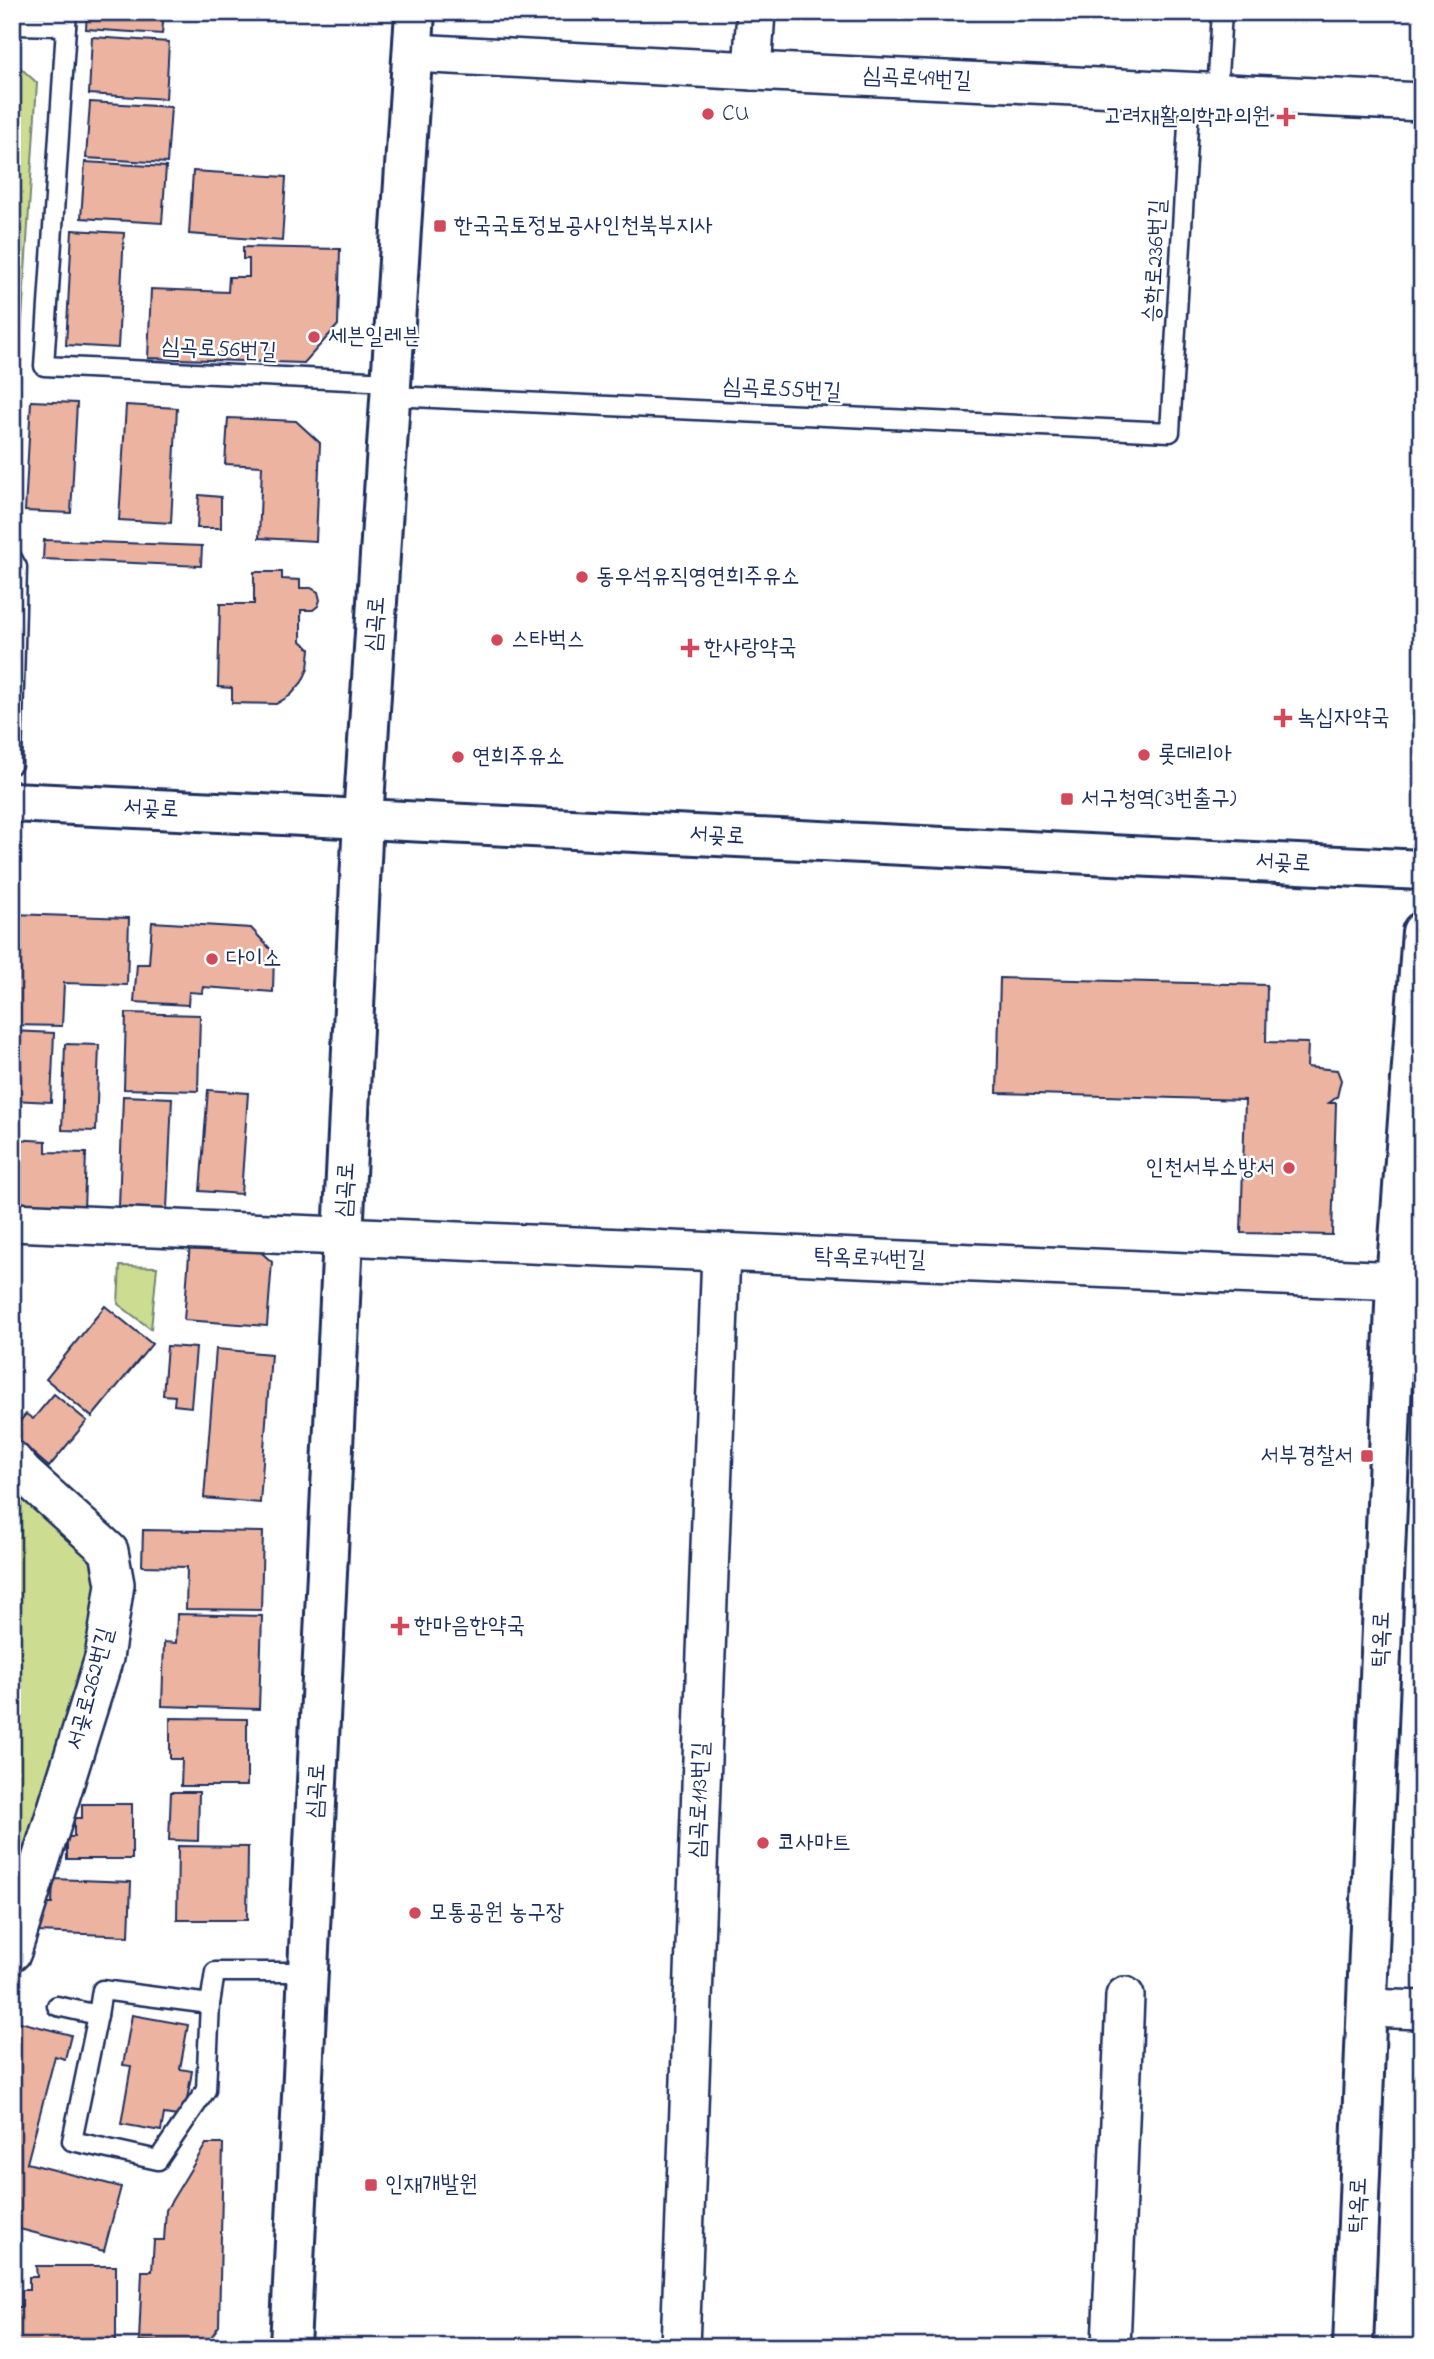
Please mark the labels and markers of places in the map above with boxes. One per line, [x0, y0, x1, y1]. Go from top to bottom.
place label: CU [722, 98, 749, 131]
place label: 고려재활의학과의원 [1103, 101, 1270, 134]
marker: CU [700, 106, 716, 122]
marker: 고려재활의학과의원 [1276, 107, 1296, 127]
place label: 한국국토정보공사인천북부지사 [454, 210, 713, 243]
marker: 한국국토정보공사인천북부지사 [432, 218, 448, 234]
place label: 세븐일레븐 [328, 321, 421, 354]
marker: 세븐일레븐 [306, 329, 322, 345]
place label: 동우석유직영연희주유소 [596, 561, 800, 594]
marker: 동우석유직영연희주유소 [574, 569, 590, 585]
place label: 스타벅스 [511, 624, 585, 657]
marker: 스타벅스 [489, 632, 505, 648]
place label: 한사랑약국 [704, 632, 797, 665]
marker: 한사랑약국 [682, 640, 698, 656]
place label: 녹십자약국 [1297, 702, 1390, 735]
marker: 녹십자약국 [1275, 710, 1291, 726]
place label: 롯데리아 [1158, 739, 1232, 772]
place label: 연희주유소 [472, 741, 565, 774]
marker: 롯데리아 [1136, 747, 1152, 763]
marker: 연희주유소 [450, 749, 466, 765]
place label: 서구청역(3번출구) [1081, 783, 1237, 816]
marker: 서구청역(3번출구) [1059, 791, 1075, 807]
place label: 다이소 [226, 943, 282, 976]
marker: 다이소 [204, 951, 220, 967]
place label: 인천서부소방서 [1145, 1152, 1275, 1185]
marker: 인천서부소방서 [1281, 1160, 1297, 1176]
place label: 서부경찰서 [1260, 1440, 1353, 1473]
marker: 서부경찰서 [1359, 1448, 1375, 1464]
place label: 한마음한약국 [414, 1610, 525, 1643]
marker: 한마음한약국 [392, 1618, 408, 1634]
place label: 코사마트 [777, 1827, 851, 1860]
marker: 코사마트 [755, 1835, 771, 1851]
place label: 모통공원 농구장 [429, 1897, 564, 1930]
marker: 모통공원 농구장 [407, 1905, 423, 1921]
place label: 인재개발원 [385, 2169, 478, 2202]
marker: 인재개발원 [363, 2177, 379, 2193]

